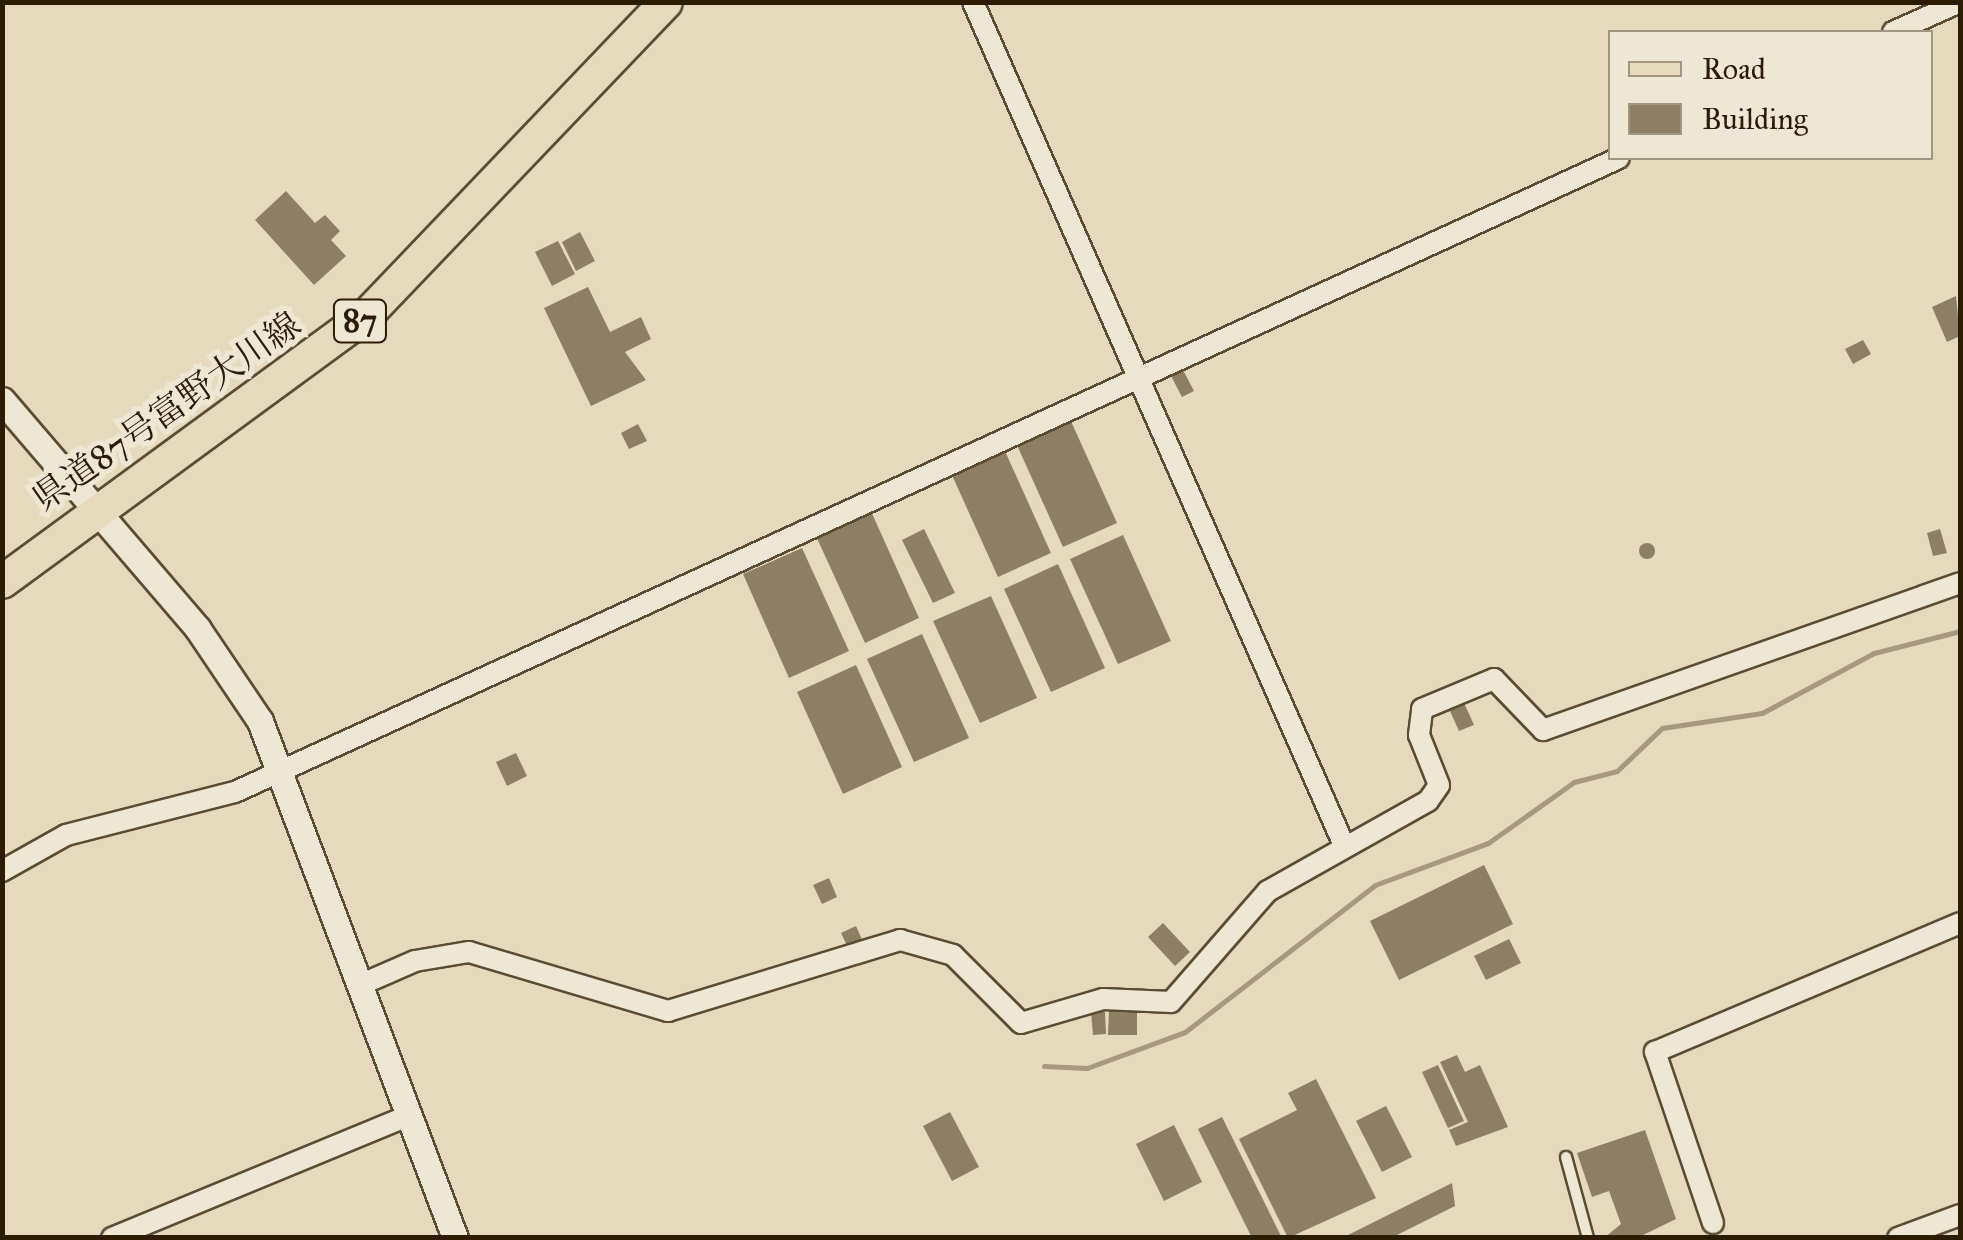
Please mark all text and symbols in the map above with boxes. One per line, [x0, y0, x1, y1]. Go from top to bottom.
legend [1608, 30, 1933, 160]
text: Road [1702, 51, 1766, 87]
text: Building [1702, 101, 1808, 137]
road number: 87 [332, 294, 388, 348]
street label: 県道87号富野大川線 [25, 304, 309, 520]

